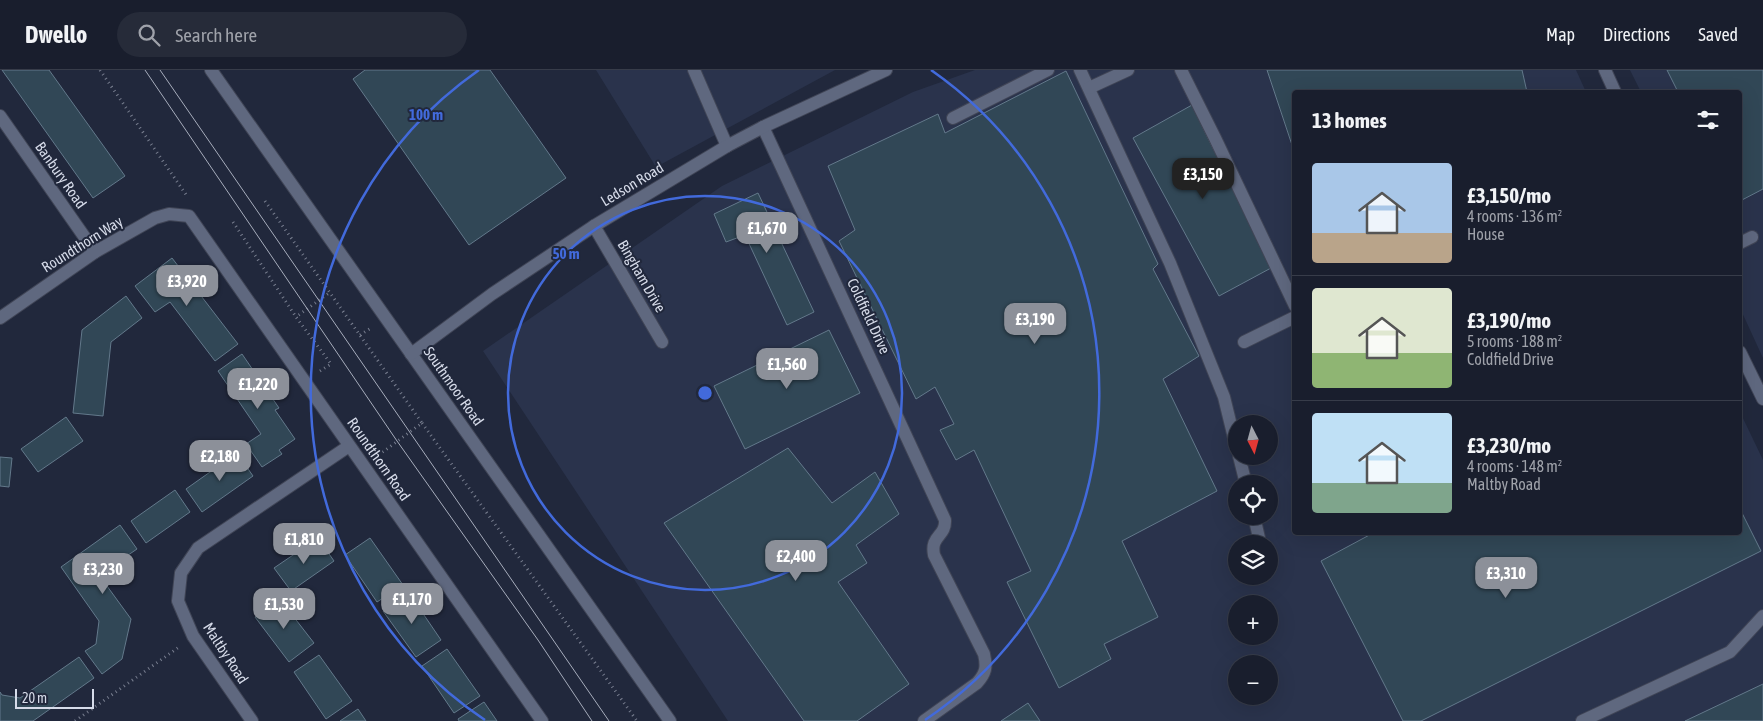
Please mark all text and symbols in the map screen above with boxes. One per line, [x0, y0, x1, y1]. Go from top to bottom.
search box [117, 12, 467, 57]
text: Dwello [25, 21, 87, 48]
icon: search [135, 21, 163, 49]
text: Search here [175, 24, 257, 46]
text: Map [1546, 24, 1575, 45]
text: Directions [1603, 24, 1670, 45]
text: Saved [1698, 24, 1738, 45]
text: 100 m [409, 106, 443, 123]
icon: filters [1694, 106, 1722, 134]
text: 13 homes [1312, 108, 1387, 132]
street label: Banbury Road [32, 139, 90, 211]
pin: £3,150 [1162, 158, 1244, 200]
street label: Ledson Road [598, 159, 666, 209]
text: £3,150 [1183, 165, 1223, 183]
icon: home [1352, 183, 1412, 243]
text: £3,150/mo [1467, 183, 1551, 207]
text: 4 rooms · 136 m² [1467, 207, 1562, 225]
street label: Roundthorn Way [38, 212, 126, 276]
pin: £1,670 [726, 212, 808, 254]
text: £1,670 [747, 219, 787, 237]
text: House [1467, 225, 1504, 243]
street label: Bingham Drive [615, 237, 670, 315]
text: 50 m [553, 245, 580, 262]
pin: £3,920 [146, 264, 228, 307]
text: £3,920 [167, 272, 207, 290]
street label: Coldfield Drive [844, 276, 894, 357]
pin: £3,190 [994, 302, 1076, 345]
icon: home [1352, 308, 1412, 368]
text: £3,190/mo [1467, 308, 1551, 332]
text: £3,190 [1015, 310, 1055, 328]
text: 5 rooms · 188 m² [1467, 332, 1562, 350]
street label: Southmoor Road [421, 343, 487, 429]
pin: £1,560 [746, 348, 828, 390]
text: Coldfield Drive [1467, 350, 1554, 368]
text: £1,560 [767, 355, 807, 373]
pin: £1,220 [217, 368, 299, 410]
text: £1,220 [238, 375, 278, 393]
centre of rings [696, 384, 714, 402]
street label: Roundthorn Road [344, 414, 414, 504]
north arrow [1228, 415, 1278, 465]
map controls [1228, 415, 1278, 705]
icon: home [1352, 433, 1412, 493]
text: £3,230/mo [1467, 433, 1551, 457]
pin: £2,180 [179, 440, 261, 482]
text: £2,180 [200, 447, 240, 465]
text: 4 rooms · 148 m² [1467, 457, 1562, 475]
button: locate [1228, 475, 1278, 525]
text: Maltby Road [1467, 475, 1541, 493]
pin: £1,810 [263, 522, 345, 565]
text: £1,810 [284, 530, 324, 548]
button: layers [1228, 535, 1278, 585]
pin: £2,400 [755, 540, 837, 582]
text: £2,400 [776, 547, 816, 565]
pin: £3,230 [62, 552, 144, 595]
pin: £3,310 [1465, 556, 1547, 599]
text: £3,230 [83, 560, 123, 578]
text: £3,310 [1486, 564, 1526, 582]
pin: £1,170 [371, 582, 453, 625]
pin: £1,530 [243, 588, 325, 630]
text: £1,170 [392, 590, 432, 608]
text: £1,530 [264, 595, 304, 613]
button: + [1228, 595, 1278, 645]
street label: Maltby Road [200, 619, 252, 687]
button: − [1228, 655, 1278, 705]
scale bar [15, 686, 94, 709]
text: 20 m [22, 690, 47, 706]

